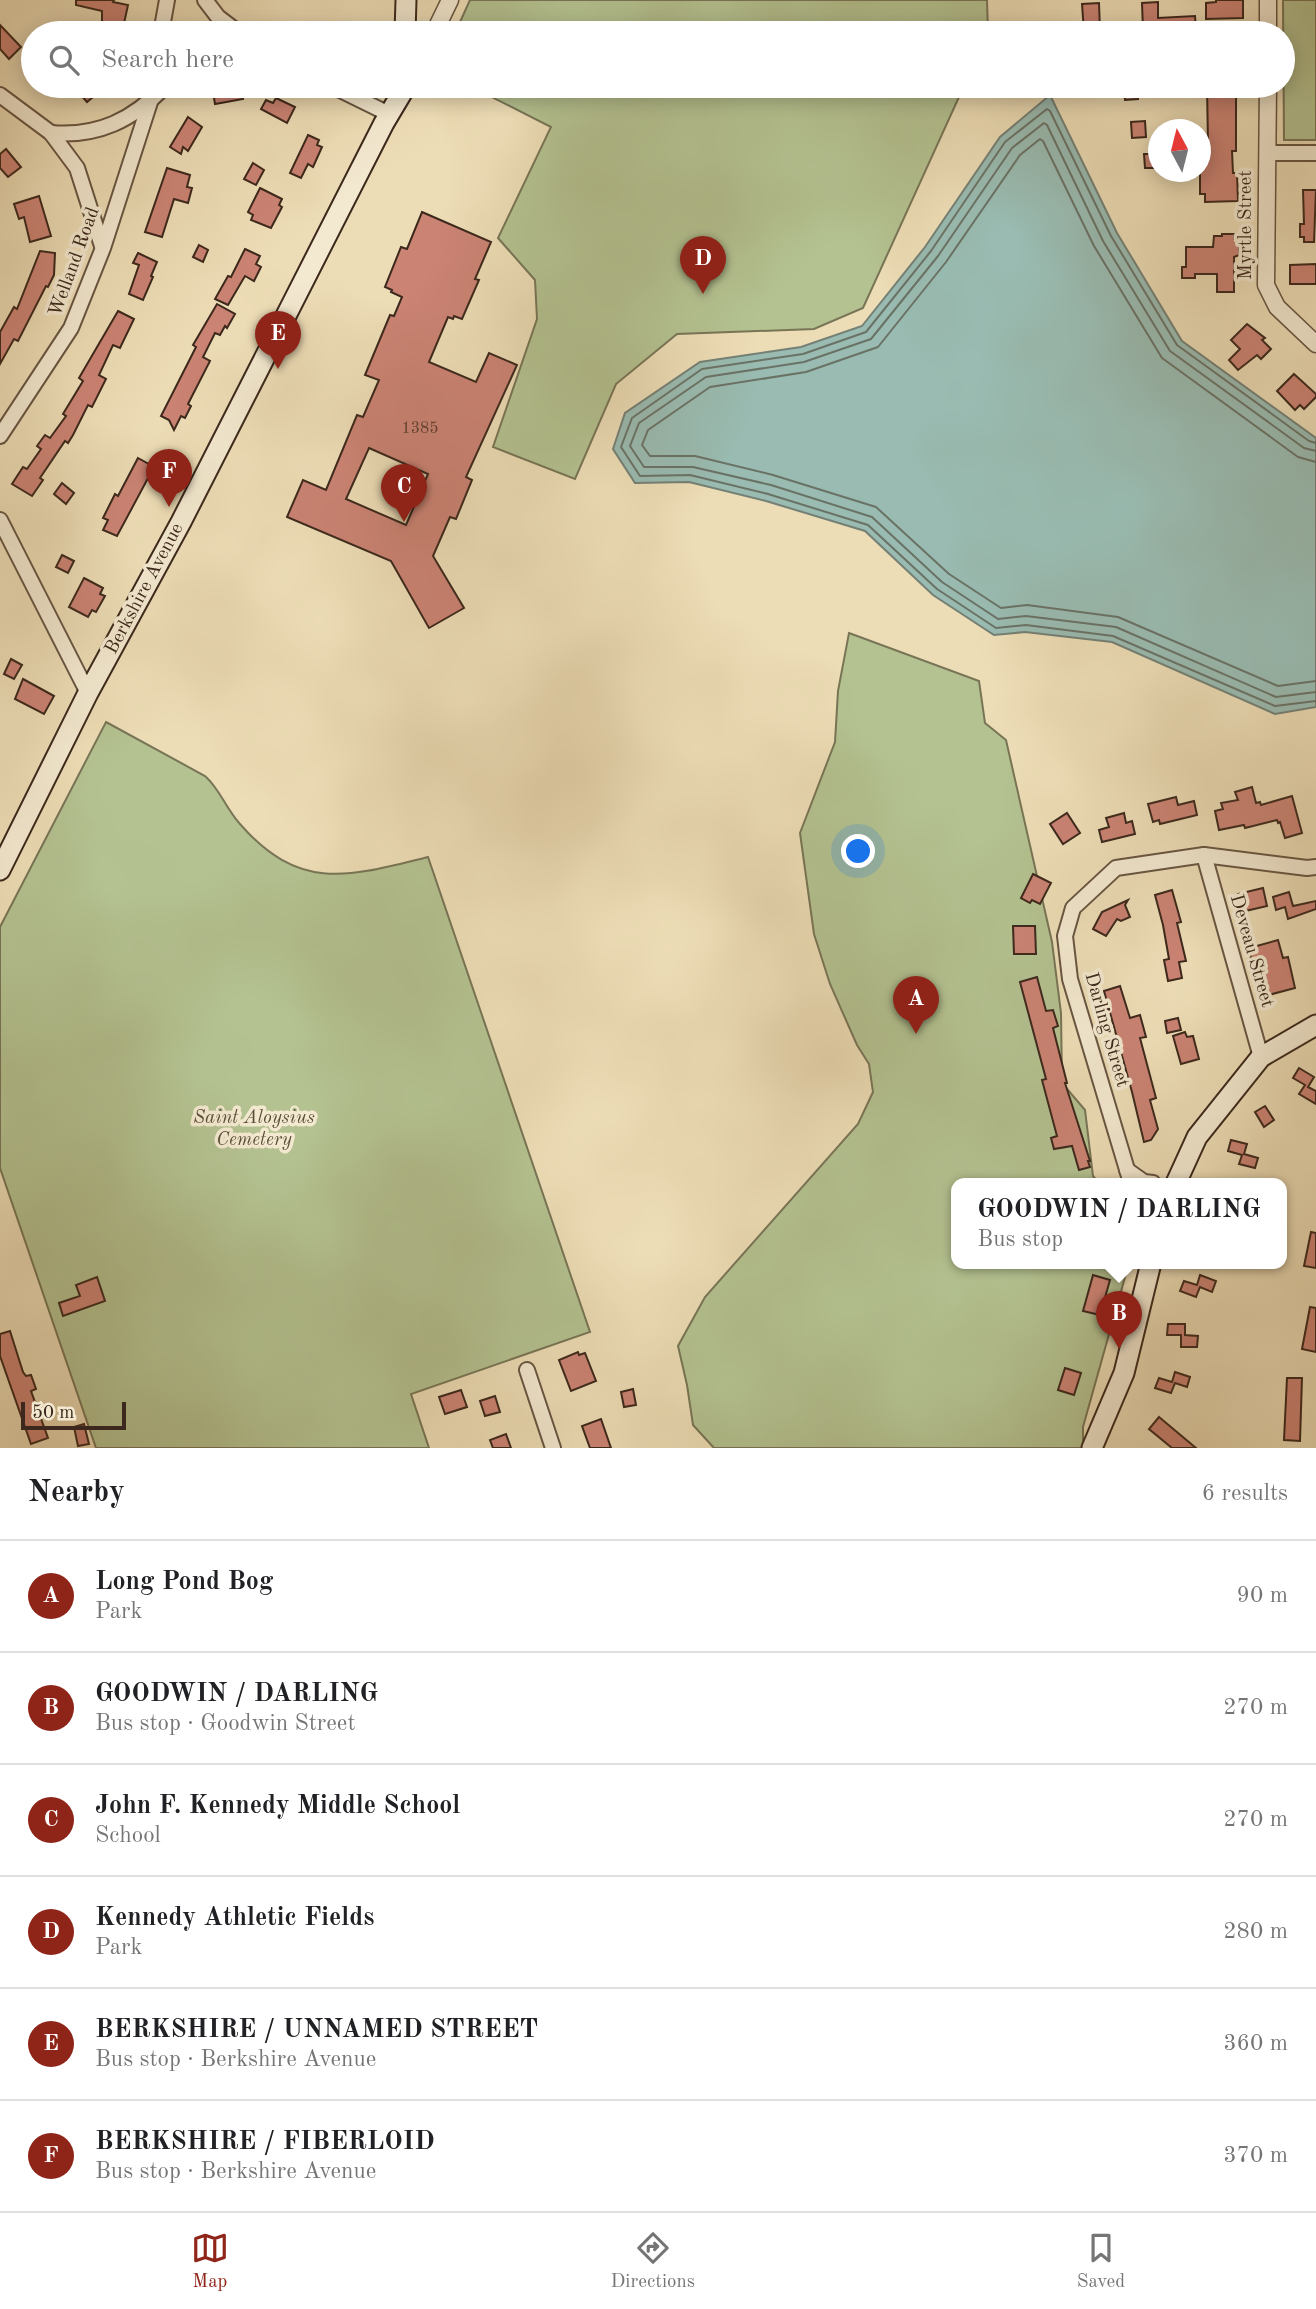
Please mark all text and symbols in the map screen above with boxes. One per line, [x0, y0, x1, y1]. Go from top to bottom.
search box [21, 21, 1295, 98]
icon: search [45, 41, 83, 79]
text: Search here [101, 47, 234, 73]
north arrow [1148, 119, 1211, 182]
street label: Myrtle Street [1237, 170, 1256, 280]
street label: Welland Road [46, 205, 104, 319]
pin: D [680, 236, 726, 294]
pin: E [255, 311, 301, 369]
house number: 1385 [401, 421, 439, 437]
pin: F [146, 449, 192, 507]
pin: C [381, 464, 427, 522]
street label: Berkshire Avenue [102, 520, 188, 658]
your location [841, 834, 875, 868]
street label: Deveau Street [1226, 892, 1276, 1010]
street label: Darling Street [1081, 970, 1131, 1090]
pin: A [893, 976, 939, 1034]
park label: Saint Aloysius Cemetery [193, 1109, 315, 1150]
popup [951, 1178, 1287, 1269]
text: GOODWIN / DARLING [977, 1197, 1261, 1223]
text: Bus stop [977, 1228, 1063, 1251]
pin: B [1096, 1291, 1142, 1349]
scale bar [21, 1399, 126, 1431]
text: 50 m [32, 1404, 74, 1423]
text: Nearby [28, 1478, 125, 1508]
text: 6 results [1202, 1482, 1288, 1505]
text: Long Pond Bog [95, 1569, 273, 1595]
text: A [42, 1584, 60, 1607]
text: 90 m [1237, 1584, 1288, 1607]
text: Park [95, 1600, 142, 1623]
text: GOODWIN / DARLING [95, 1681, 378, 1707]
text: B [43, 1696, 59, 1719]
text: 270 m [1223, 1696, 1288, 1719]
text: Bus stop · Goodwin Street [95, 1712, 356, 1735]
text: John F. Kennedy Middle School [95, 1793, 460, 1819]
text: C [43, 1808, 59, 1831]
text: 270 m [1223, 1808, 1288, 1831]
text: School [95, 1824, 161, 1847]
text: Kennedy Athletic Fields [95, 1905, 374, 1931]
text: D [42, 1920, 60, 1943]
text: 280 m [1223, 1920, 1288, 1943]
text: Park [95, 1936, 142, 1959]
text: BERKSHIRE / UNNAMED STREET [95, 2017, 538, 2043]
text: E [43, 2032, 59, 2055]
text: 360 m [1223, 2032, 1288, 2055]
text: Bus stop · Berkshire Avenue [95, 2048, 376, 2071]
text: BERKSHIRE / FIBERLOID [95, 2129, 435, 2155]
text: F [43, 2144, 59, 2167]
text: 370 m [1223, 2144, 1288, 2167]
text: Bus stop · Berkshire Avenue [95, 2160, 376, 2183]
tab: Map [191, 2229, 229, 2294]
tab: Directions [611, 2229, 695, 2294]
tab: Saved [1077, 2229, 1125, 2294]

